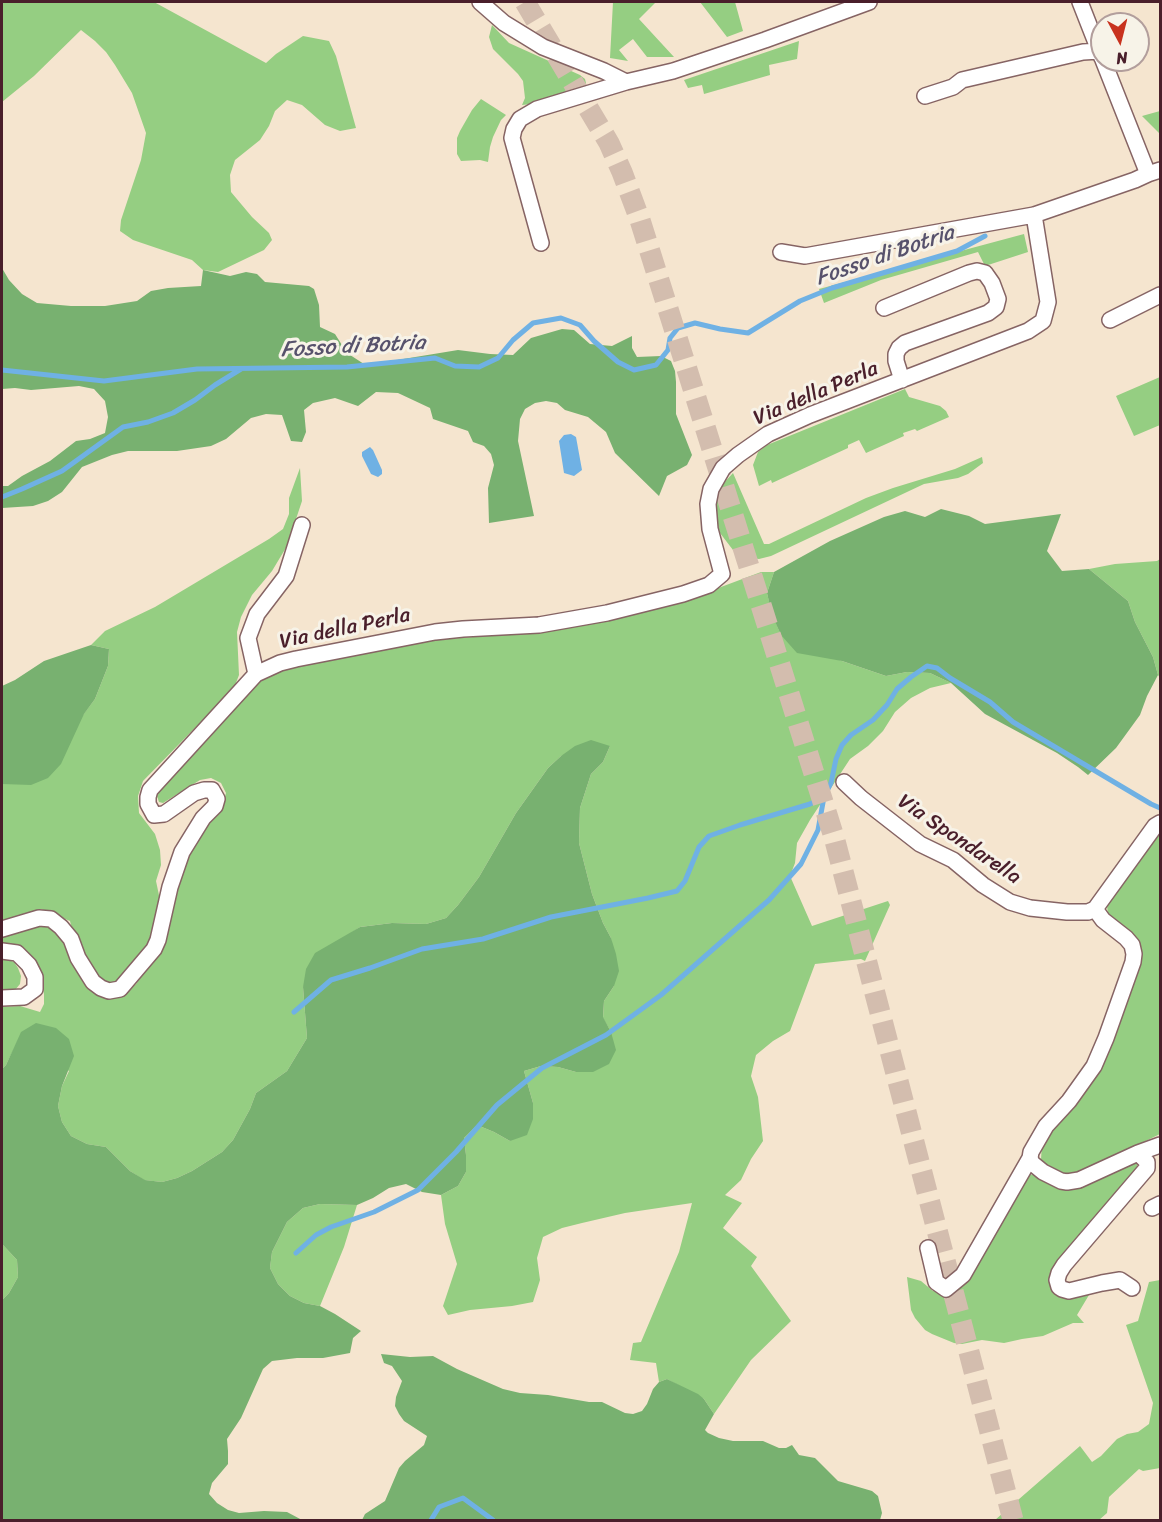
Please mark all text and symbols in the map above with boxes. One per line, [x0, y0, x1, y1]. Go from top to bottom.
north arrow [1090, 12, 1150, 72]
text: N [1115, 43, 1129, 73]
water label: Fosso di Botria [812, 220, 958, 292]
water label: Fosso di Botria [280, 330, 426, 364]
street label: Via della Perla [750, 356, 882, 432]
street label: Via della Perla [277, 603, 413, 655]
street label: Via Spondarella [893, 789, 1025, 891]

